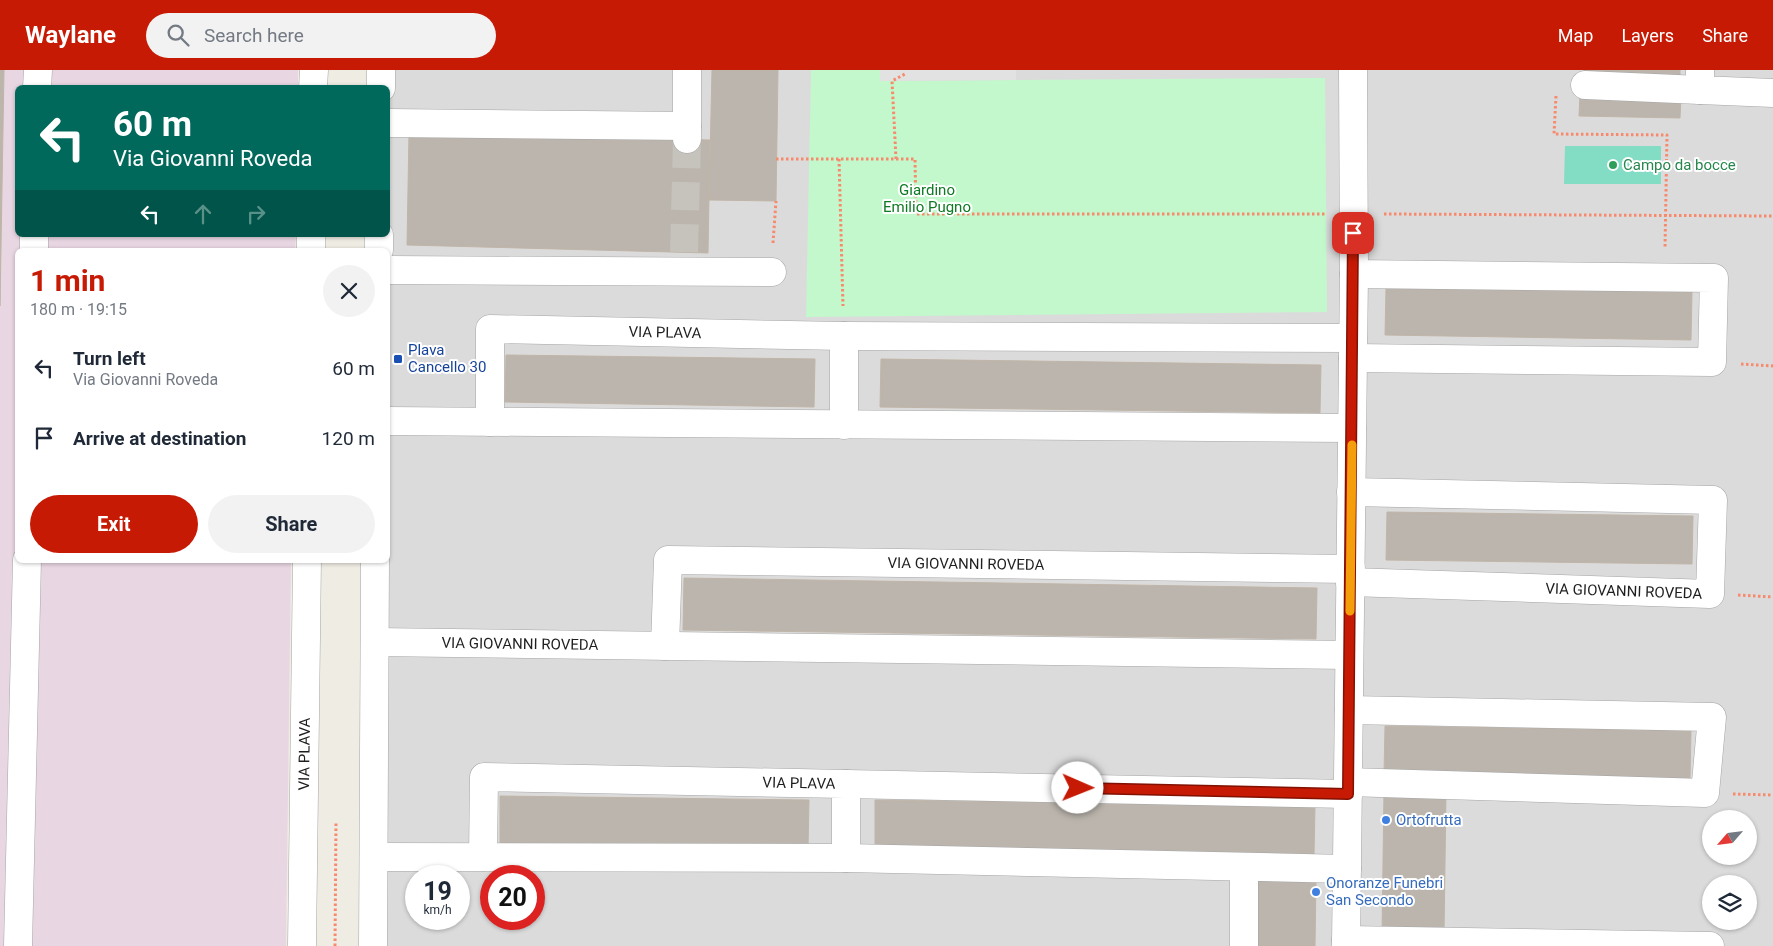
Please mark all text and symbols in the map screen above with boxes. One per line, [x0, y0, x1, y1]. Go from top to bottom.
search box [146, 13, 496, 58]
text: Waylane [25, 21, 116, 49]
icon: search [164, 21, 192, 49]
text: Search here [204, 24, 304, 47]
text: Map [1558, 25, 1593, 46]
text: Layers [1621, 25, 1674, 46]
text: Share [1702, 25, 1748, 46]
text: 60 m [113, 104, 192, 145]
icon: left [30, 105, 95, 170]
text: Via Giovanni Roveda [113, 146, 313, 171]
place label: Campo da bocce [1623, 156, 1736, 174]
marker: Campo da bocce [1607, 159, 1619, 171]
park label: Giardino Emilio Pugno [883, 181, 971, 216]
icon: left [136, 200, 164, 228]
icon: ahead [189, 200, 217, 228]
icon: right [242, 200, 270, 228]
pin [1332, 212, 1374, 254]
icon: arrive [1339, 219, 1367, 247]
text: 1 min [30, 263, 105, 298]
button: close [323, 265, 375, 317]
text: 180 m · 19:15 [30, 300, 127, 319]
street label: VIA PLAVA [628, 323, 702, 342]
place label: Plava Cancello 30 [408, 341, 486, 376]
text: Turn left [73, 347, 146, 370]
marker: Plava Cancello 30 [392, 353, 404, 365]
icon: left [30, 354, 58, 382]
text: 60 m [332, 357, 375, 380]
text: Via Giovanni Roveda [73, 370, 218, 389]
icon: arrive [30, 424, 58, 452]
text: Arrive at destination [73, 427, 246, 450]
text: 120 m [322, 427, 375, 450]
button: Exit [30, 495, 198, 553]
button: Share [208, 495, 375, 553]
street label: VIA GIOVANNI ROVEDA [887, 554, 1045, 574]
street label: VIA GIOVANNI ROVEDA [1545, 580, 1703, 603]
street label: VIA GIOVANNI ROVEDA [441, 634, 599, 654]
street label: VIA PLAVA [295, 717, 314, 791]
position arrow [1051, 761, 1103, 813]
street label: VIA PLAVA [762, 773, 836, 793]
north arrow [1702, 810, 1758, 865]
map controls [1702, 810, 1757, 930]
place label: Ortofrutta [1396, 811, 1462, 829]
marker: Ortofrutta [1380, 814, 1392, 826]
speed limit sign: 20 [480, 865, 545, 930]
place label: Onoranze Funebri San Secondo [1326, 874, 1443, 909]
button: layers [1702, 875, 1757, 930]
text: 19 [423, 877, 452, 906]
marker: Onoranze Funebri San Secondo [1310, 886, 1322, 898]
text: km/h [423, 903, 452, 917]

